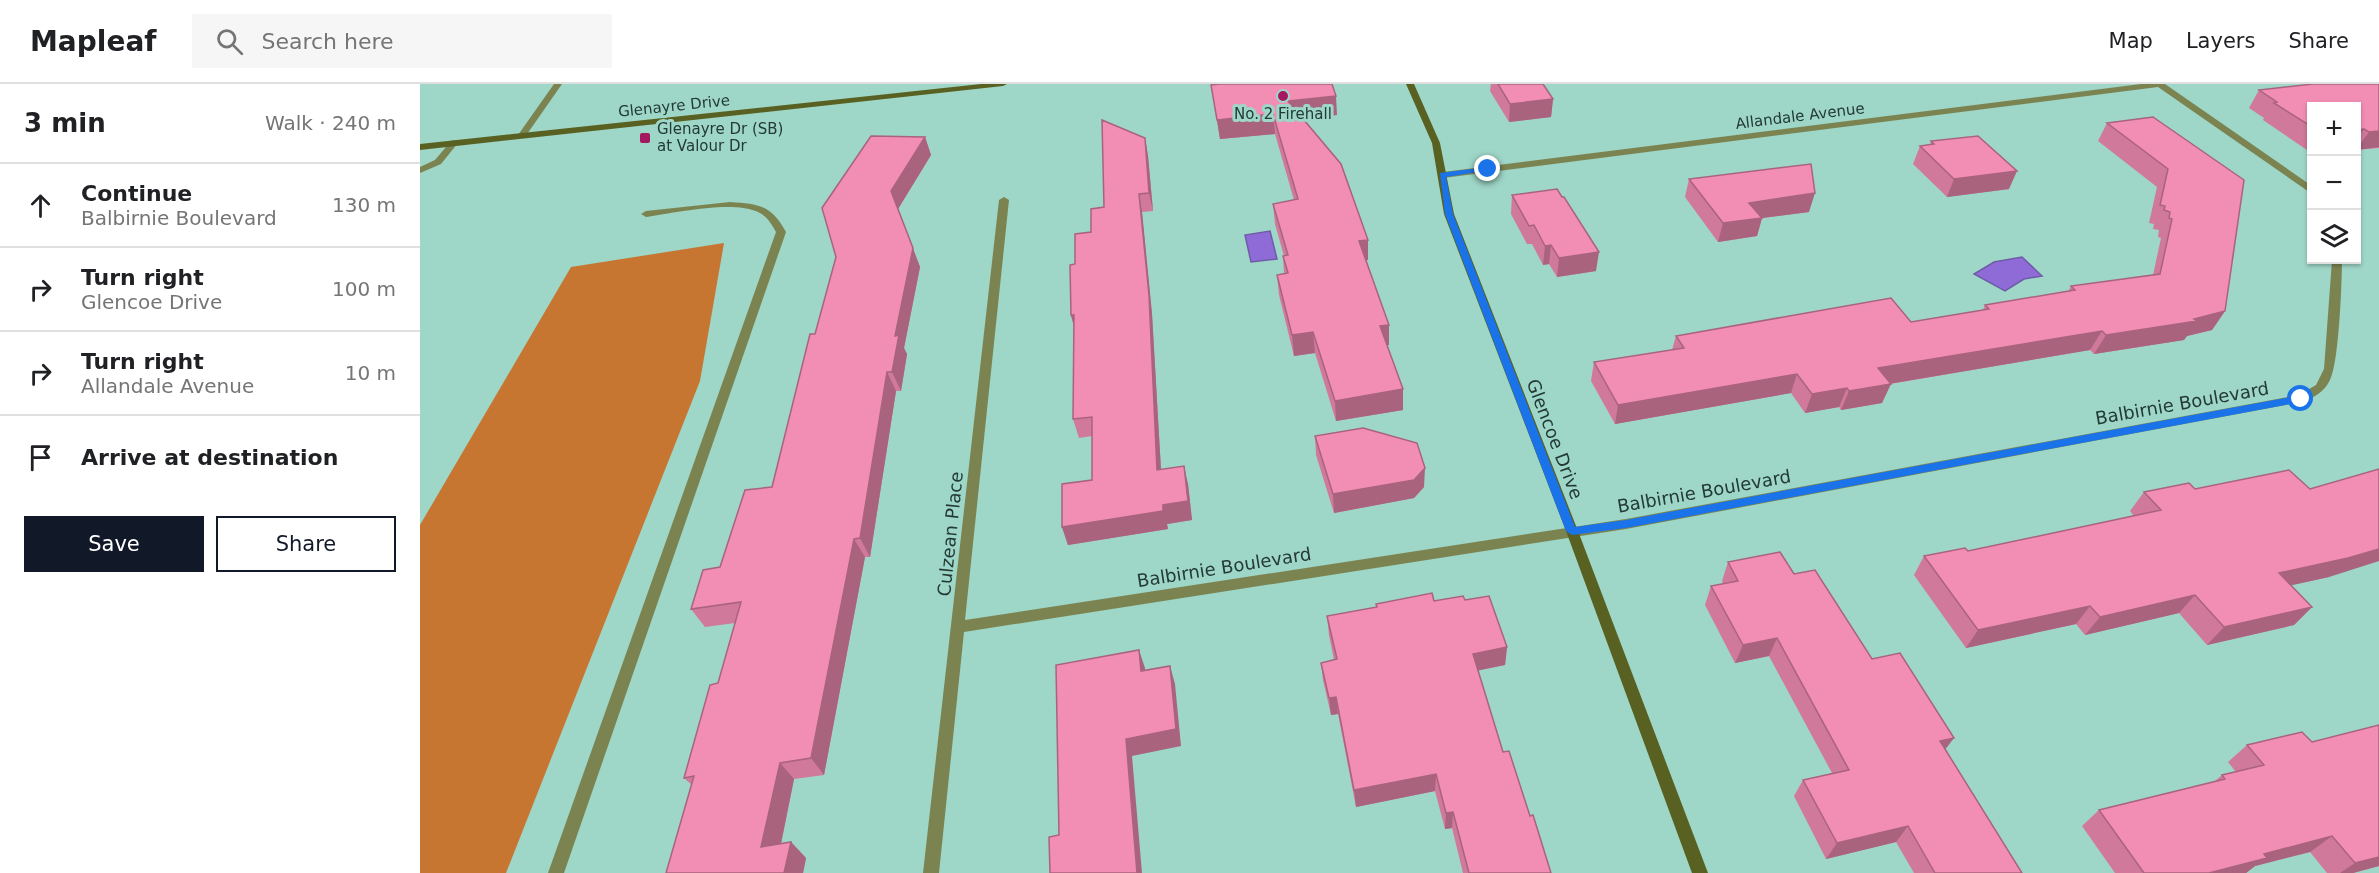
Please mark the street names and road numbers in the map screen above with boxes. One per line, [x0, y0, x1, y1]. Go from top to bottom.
street label: Glenayre Drive [617, 91, 731, 121]
street label: Allandale Avenue [1734, 99, 1866, 133]
street label: Glencoe Drive [1522, 376, 1588, 502]
street label: Balbirnie Boulevard [2093, 377, 2271, 429]
street label: Balbirnie Boulevard [1615, 465, 1793, 517]
street label: Culzean Place [933, 470, 967, 598]
street label: Balbirnie Boulevard [1135, 543, 1313, 591]

